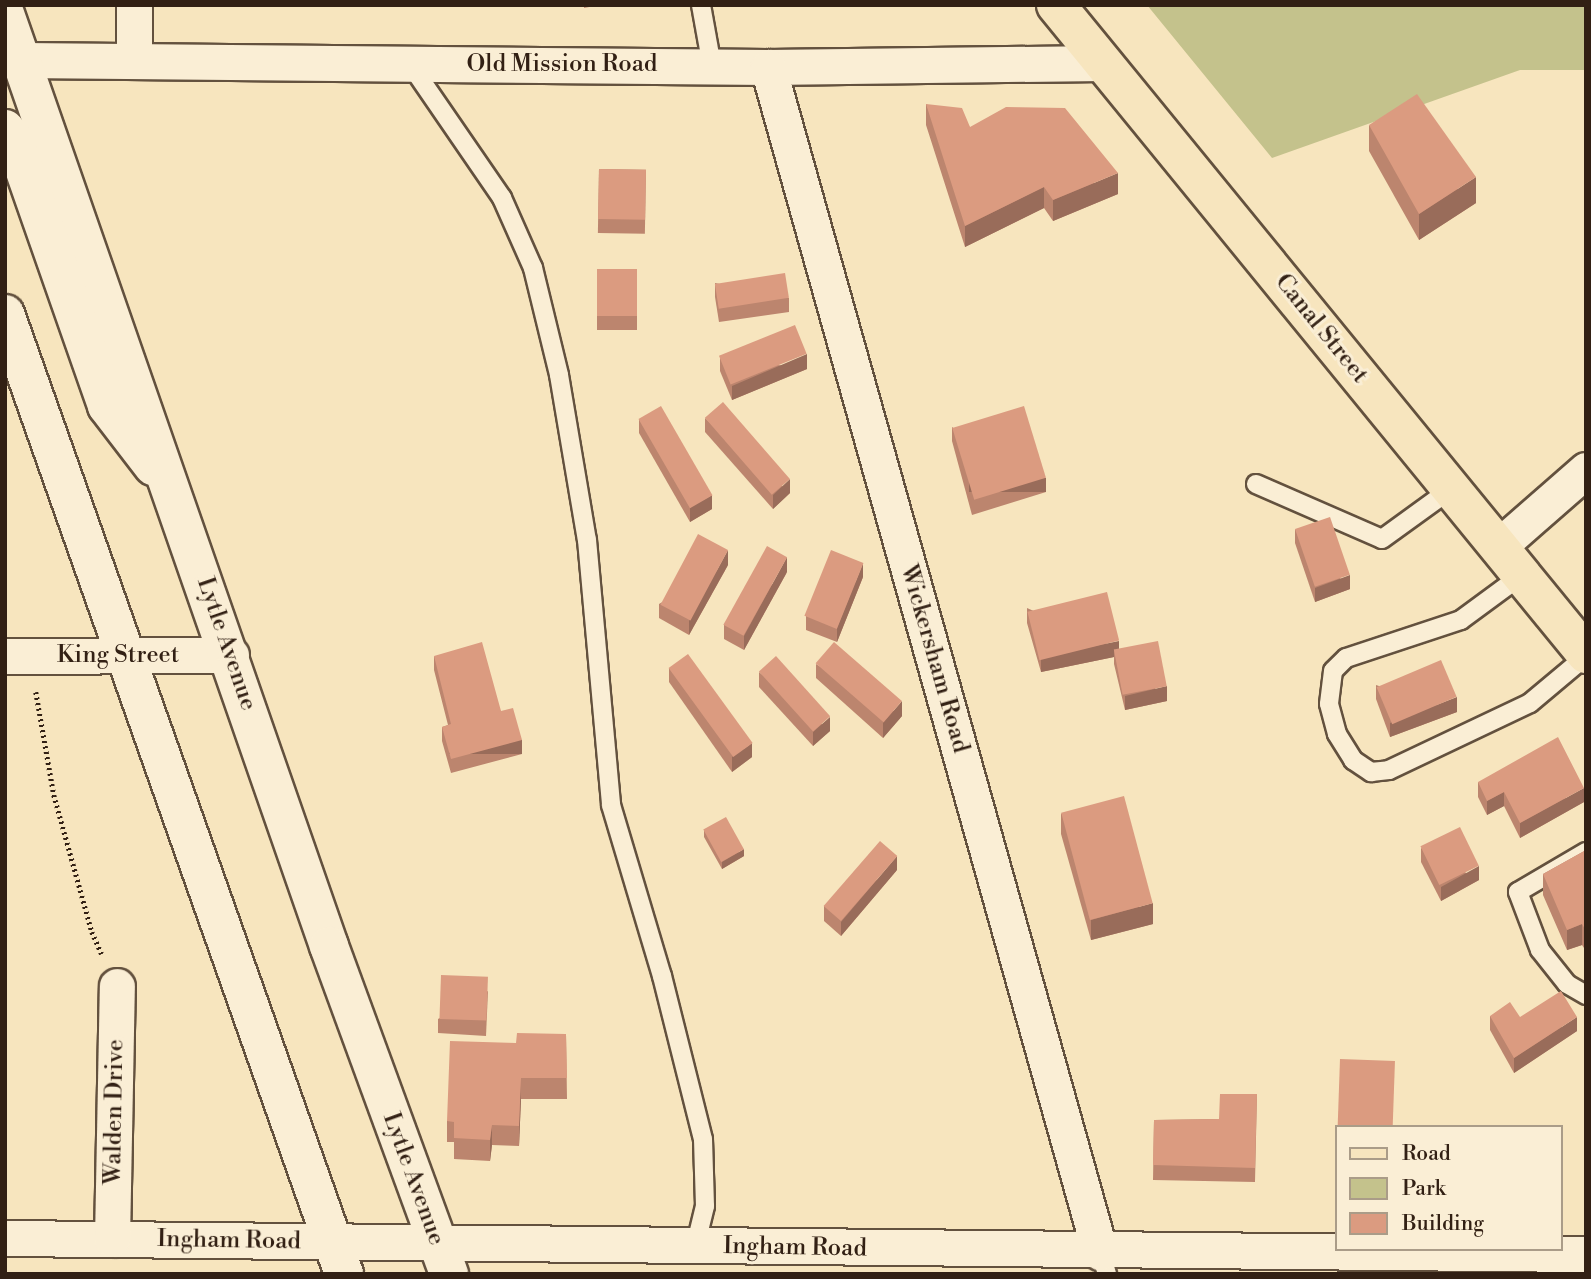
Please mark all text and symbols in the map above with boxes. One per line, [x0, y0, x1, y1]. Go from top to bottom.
street label: Old Mission Road [467, 51, 657, 79]
street label: Canal Street [1268, 269, 1374, 389]
street label: Wickersham Road [893, 562, 975, 756]
street label: Lytle Avenue [190, 574, 262, 714]
street label: King Street [57, 642, 179, 670]
street label: Walden Drive [99, 1039, 131, 1185]
street label: Lytle Avenue [376, 1109, 450, 1249]
legend [1336, 1125, 1563, 1251]
text: Road [1402, 1141, 1451, 1167]
text: Park [1402, 1176, 1446, 1202]
text: Building [1402, 1211, 1484, 1237]
street label: Ingham Road [157, 1225, 301, 1257]
street label: Ingham Road [723, 1232, 867, 1264]

